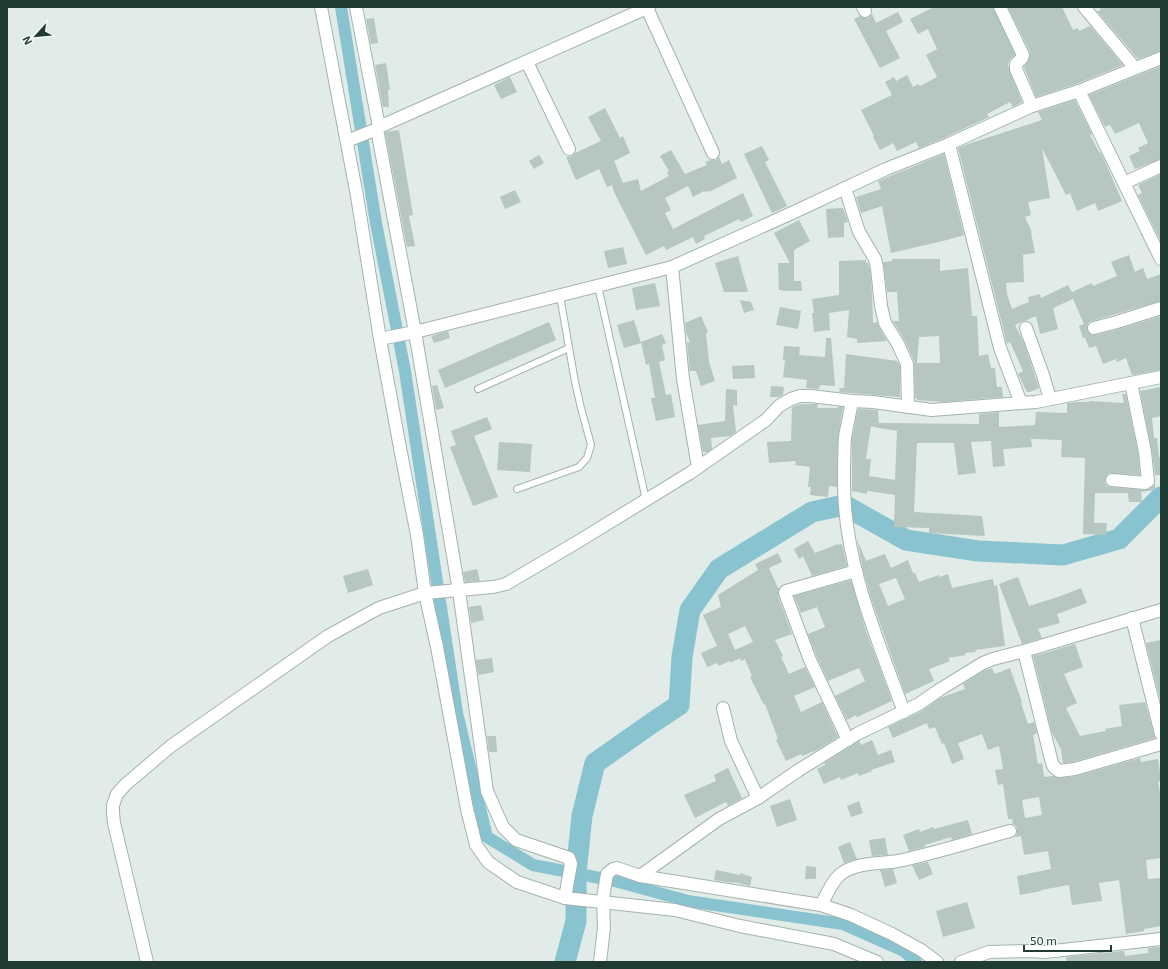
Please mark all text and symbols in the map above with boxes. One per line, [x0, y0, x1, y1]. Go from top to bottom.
north arrow [16, 16, 56, 56]
text: N [19, 34, 34, 47]
scale bar [1024, 927, 1111, 953]
text: 50 m [1030, 933, 1057, 947]

